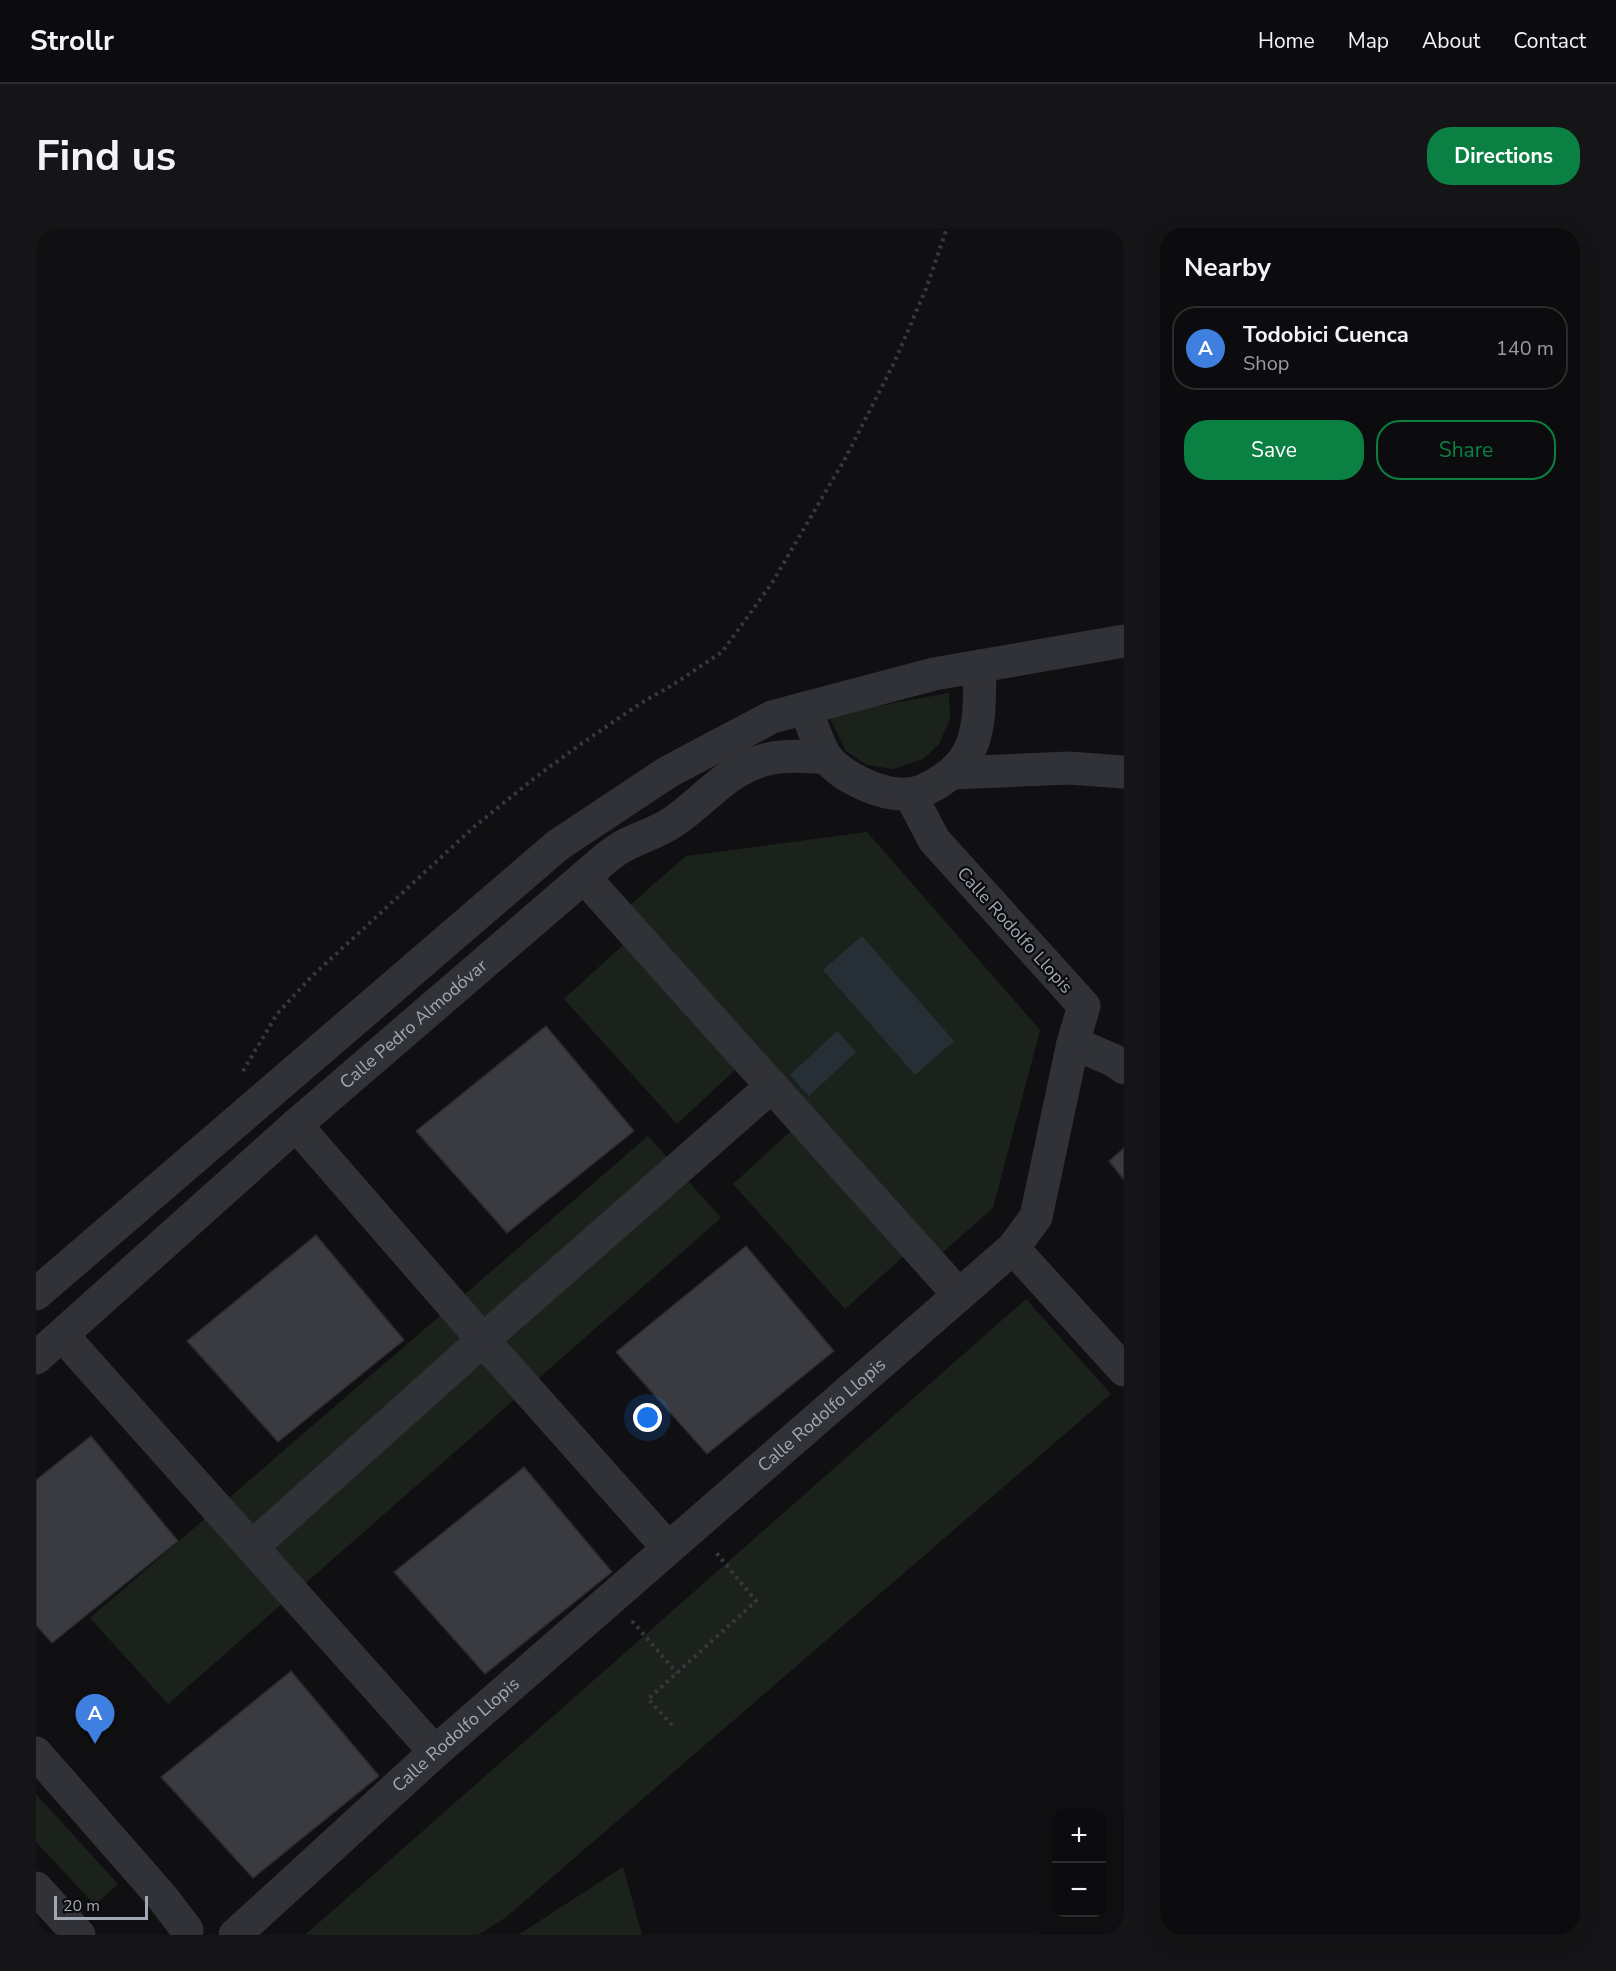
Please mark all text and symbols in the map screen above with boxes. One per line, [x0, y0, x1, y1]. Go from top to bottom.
text: Strollr [30, 22, 114, 60]
text: Home [1258, 27, 1315, 55]
text: Map [1348, 27, 1389, 55]
text: About [1422, 27, 1480, 55]
text: Contact [1513, 27, 1586, 55]
button: Directions [1427, 127, 1580, 185]
text: Find us [36, 128, 176, 185]
text: Nearby [1184, 250, 1271, 285]
text: Todobici Cuenca [1243, 320, 1409, 350]
text: A [1198, 335, 1213, 362]
text: 140 m [1496, 335, 1554, 362]
text: Shop [1243, 350, 1289, 377]
button: Save [1184, 420, 1364, 480]
button: Share [1376, 420, 1556, 480]
street label: Calle Rodolfo Llopis [952, 862, 1078, 998]
street label: Calle Pedro Almodóvar [334, 953, 493, 1094]
street label: Calle Rodolfo Llopis [752, 1352, 891, 1477]
your location [633, 1403, 662, 1432]
street label: Calle Rodolfo Llopis [387, 1672, 524, 1798]
pin: A [76, 1694, 114, 1744]
map controls [1052, 1809, 1106, 1917]
button: + [1052, 1809, 1106, 1863]
button: − [1052, 1863, 1106, 1917]
scale bar [54, 1893, 148, 1920]
text: 20 m [63, 1895, 100, 1917]

